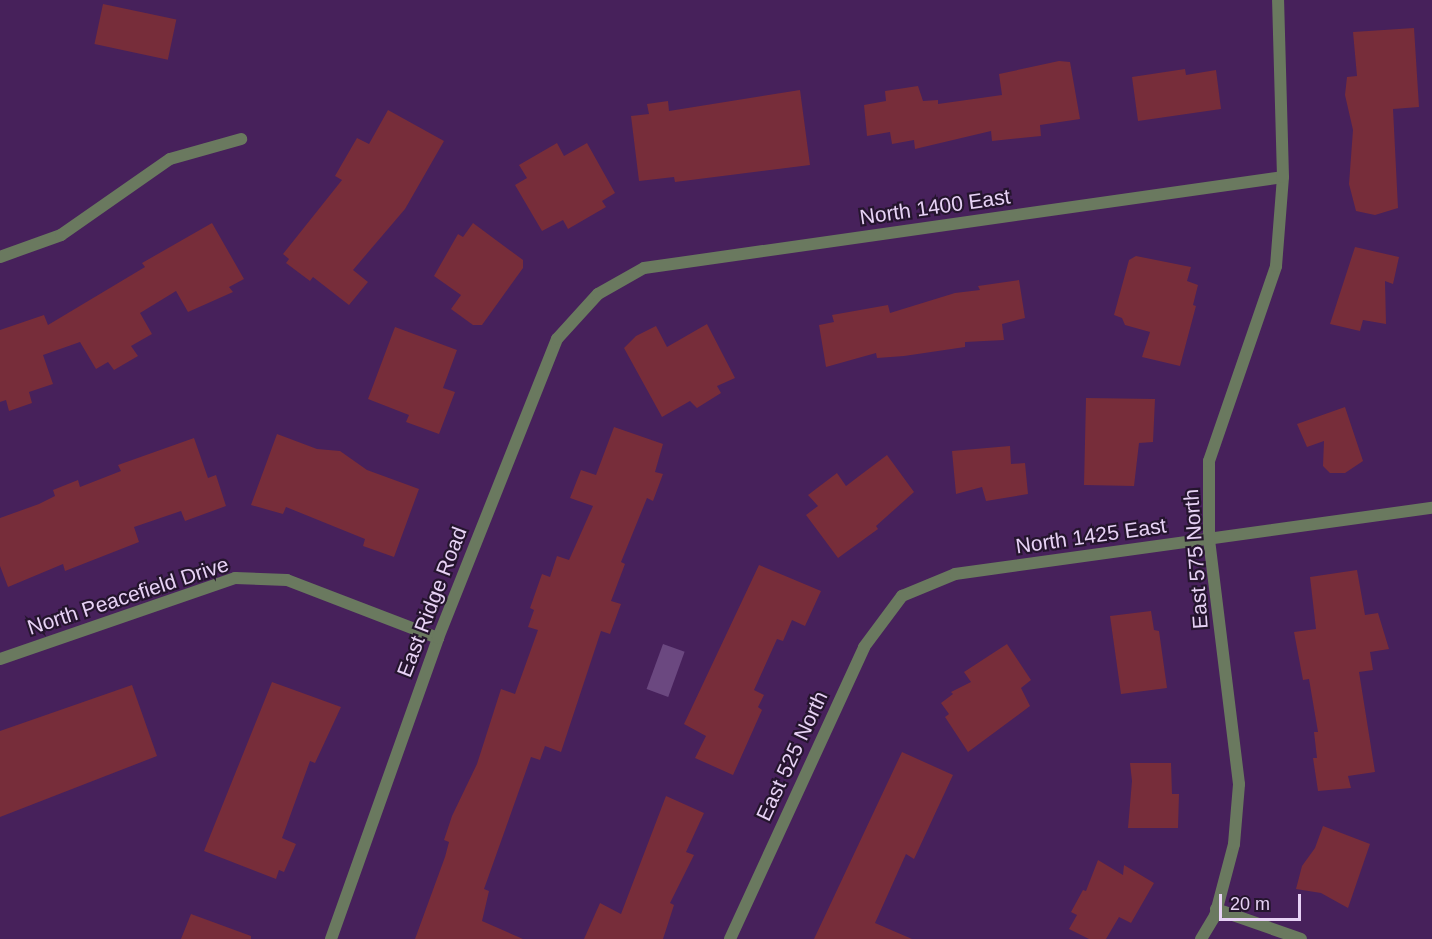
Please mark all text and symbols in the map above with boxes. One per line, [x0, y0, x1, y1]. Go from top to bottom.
street label: North 1400 East [858, 184, 1012, 230]
street label: East 575 North [1179, 488, 1213, 630]
street label: North 1425 East [1014, 513, 1168, 559]
street label: East Ridge Road [392, 523, 472, 681]
street label: North Peacefield Drive [24, 552, 232, 640]
street label: East 525 North [751, 687, 833, 825]
scale bar [1222, 882, 1304, 920]
text: 20 m [1230, 894, 1270, 914]

